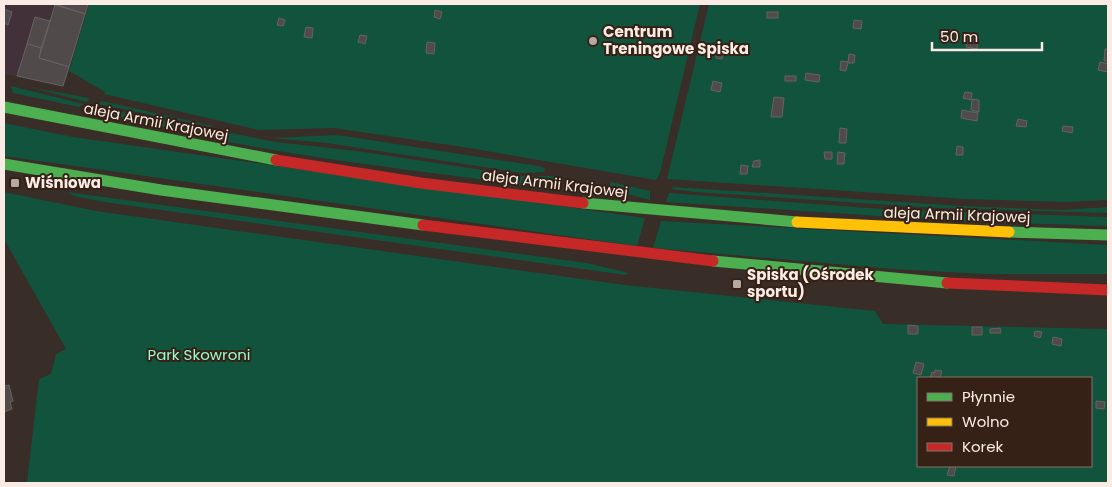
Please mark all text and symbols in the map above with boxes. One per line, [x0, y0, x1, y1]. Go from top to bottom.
scale bar [932, 20, 1042, 52]
place label: Centrum Treningowe Spiska [603, 21, 749, 59]
text: 50 m [940, 26, 978, 47]
marker: Centrum Treningowe Spiska [587, 35, 599, 47]
street label: aleja Armii Krajowej [82, 97, 230, 146]
street label: aleja Armii Krajowej [481, 164, 629, 203]
place label: Wiśniowa [25, 172, 101, 193]
marker: Wiśniowa [9, 177, 21, 189]
street label: aleja Armii Krajowej [883, 201, 1031, 228]
place label: Spiska (Ośrodek sportu) [747, 264, 875, 302]
marker: Spiska (Ośrodek sportu) [731, 278, 743, 290]
park label: Park Skowroni [147, 344, 251, 365]
legend [917, 377, 1092, 467]
text: Płynnie [962, 386, 1015, 407]
text: Wolno [962, 411, 1009, 432]
text: Korek [962, 436, 1003, 457]

